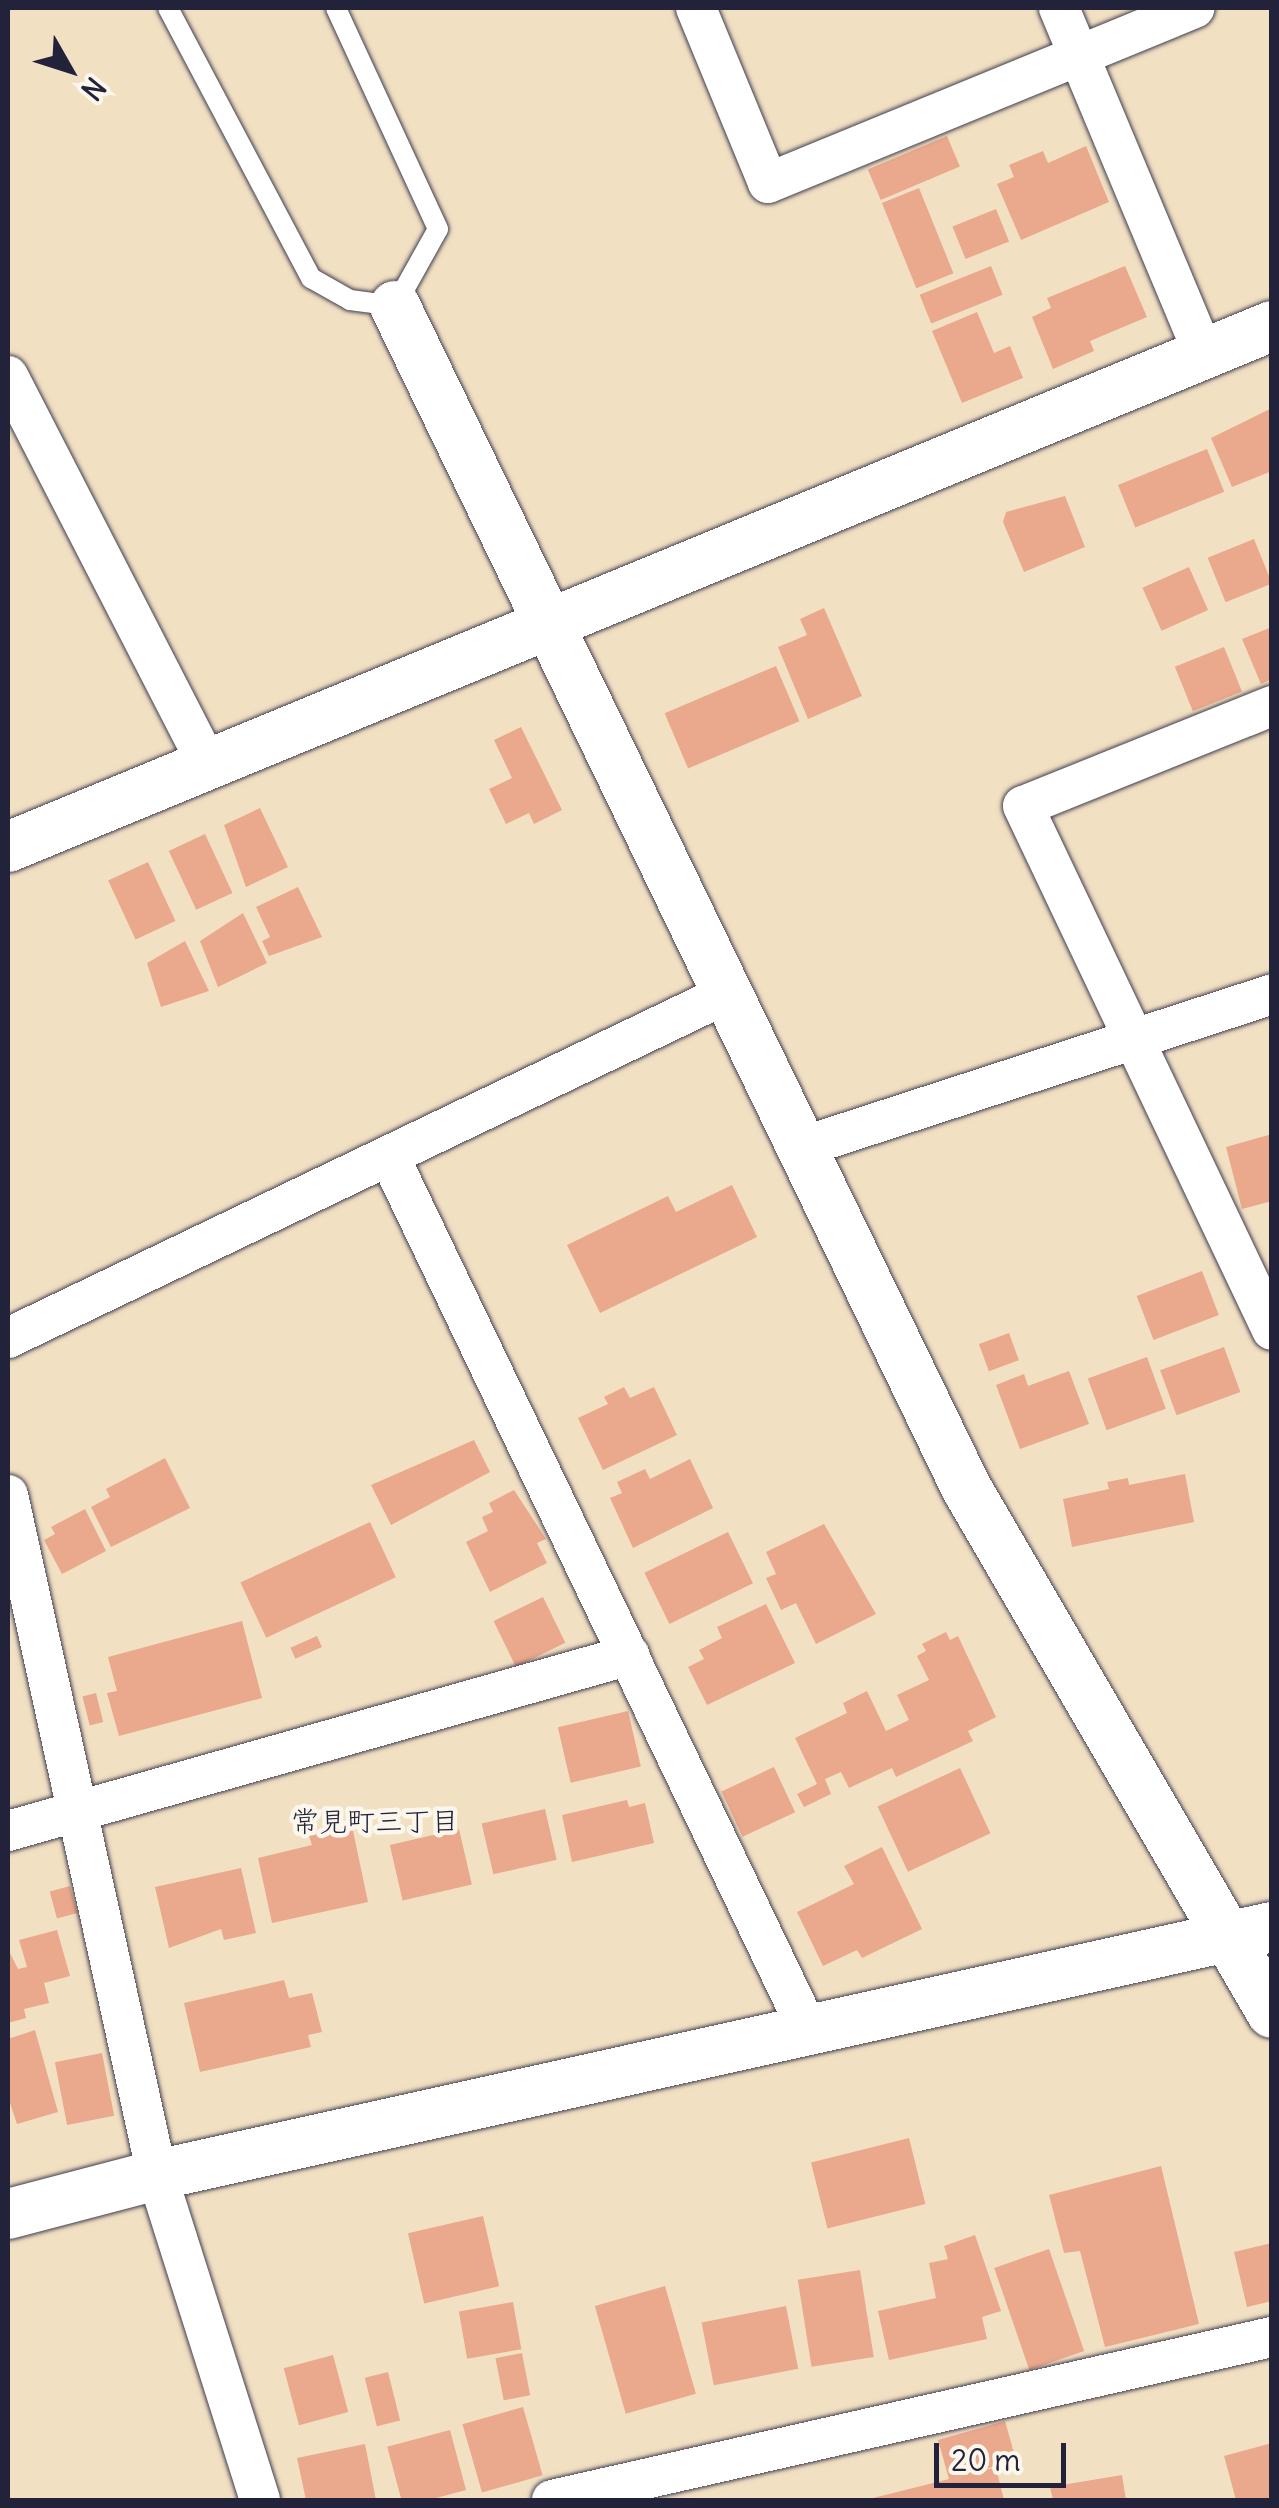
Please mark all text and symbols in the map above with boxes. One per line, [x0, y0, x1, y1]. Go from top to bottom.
north arrow [20, 20, 120, 120]
text: N [73, 70, 113, 108]
district label: 常見町三丁目 [291, 1804, 459, 1838]
scale bar [939, 2423, 1072, 2485]
text: 20 m [951, 2441, 1021, 2479]

